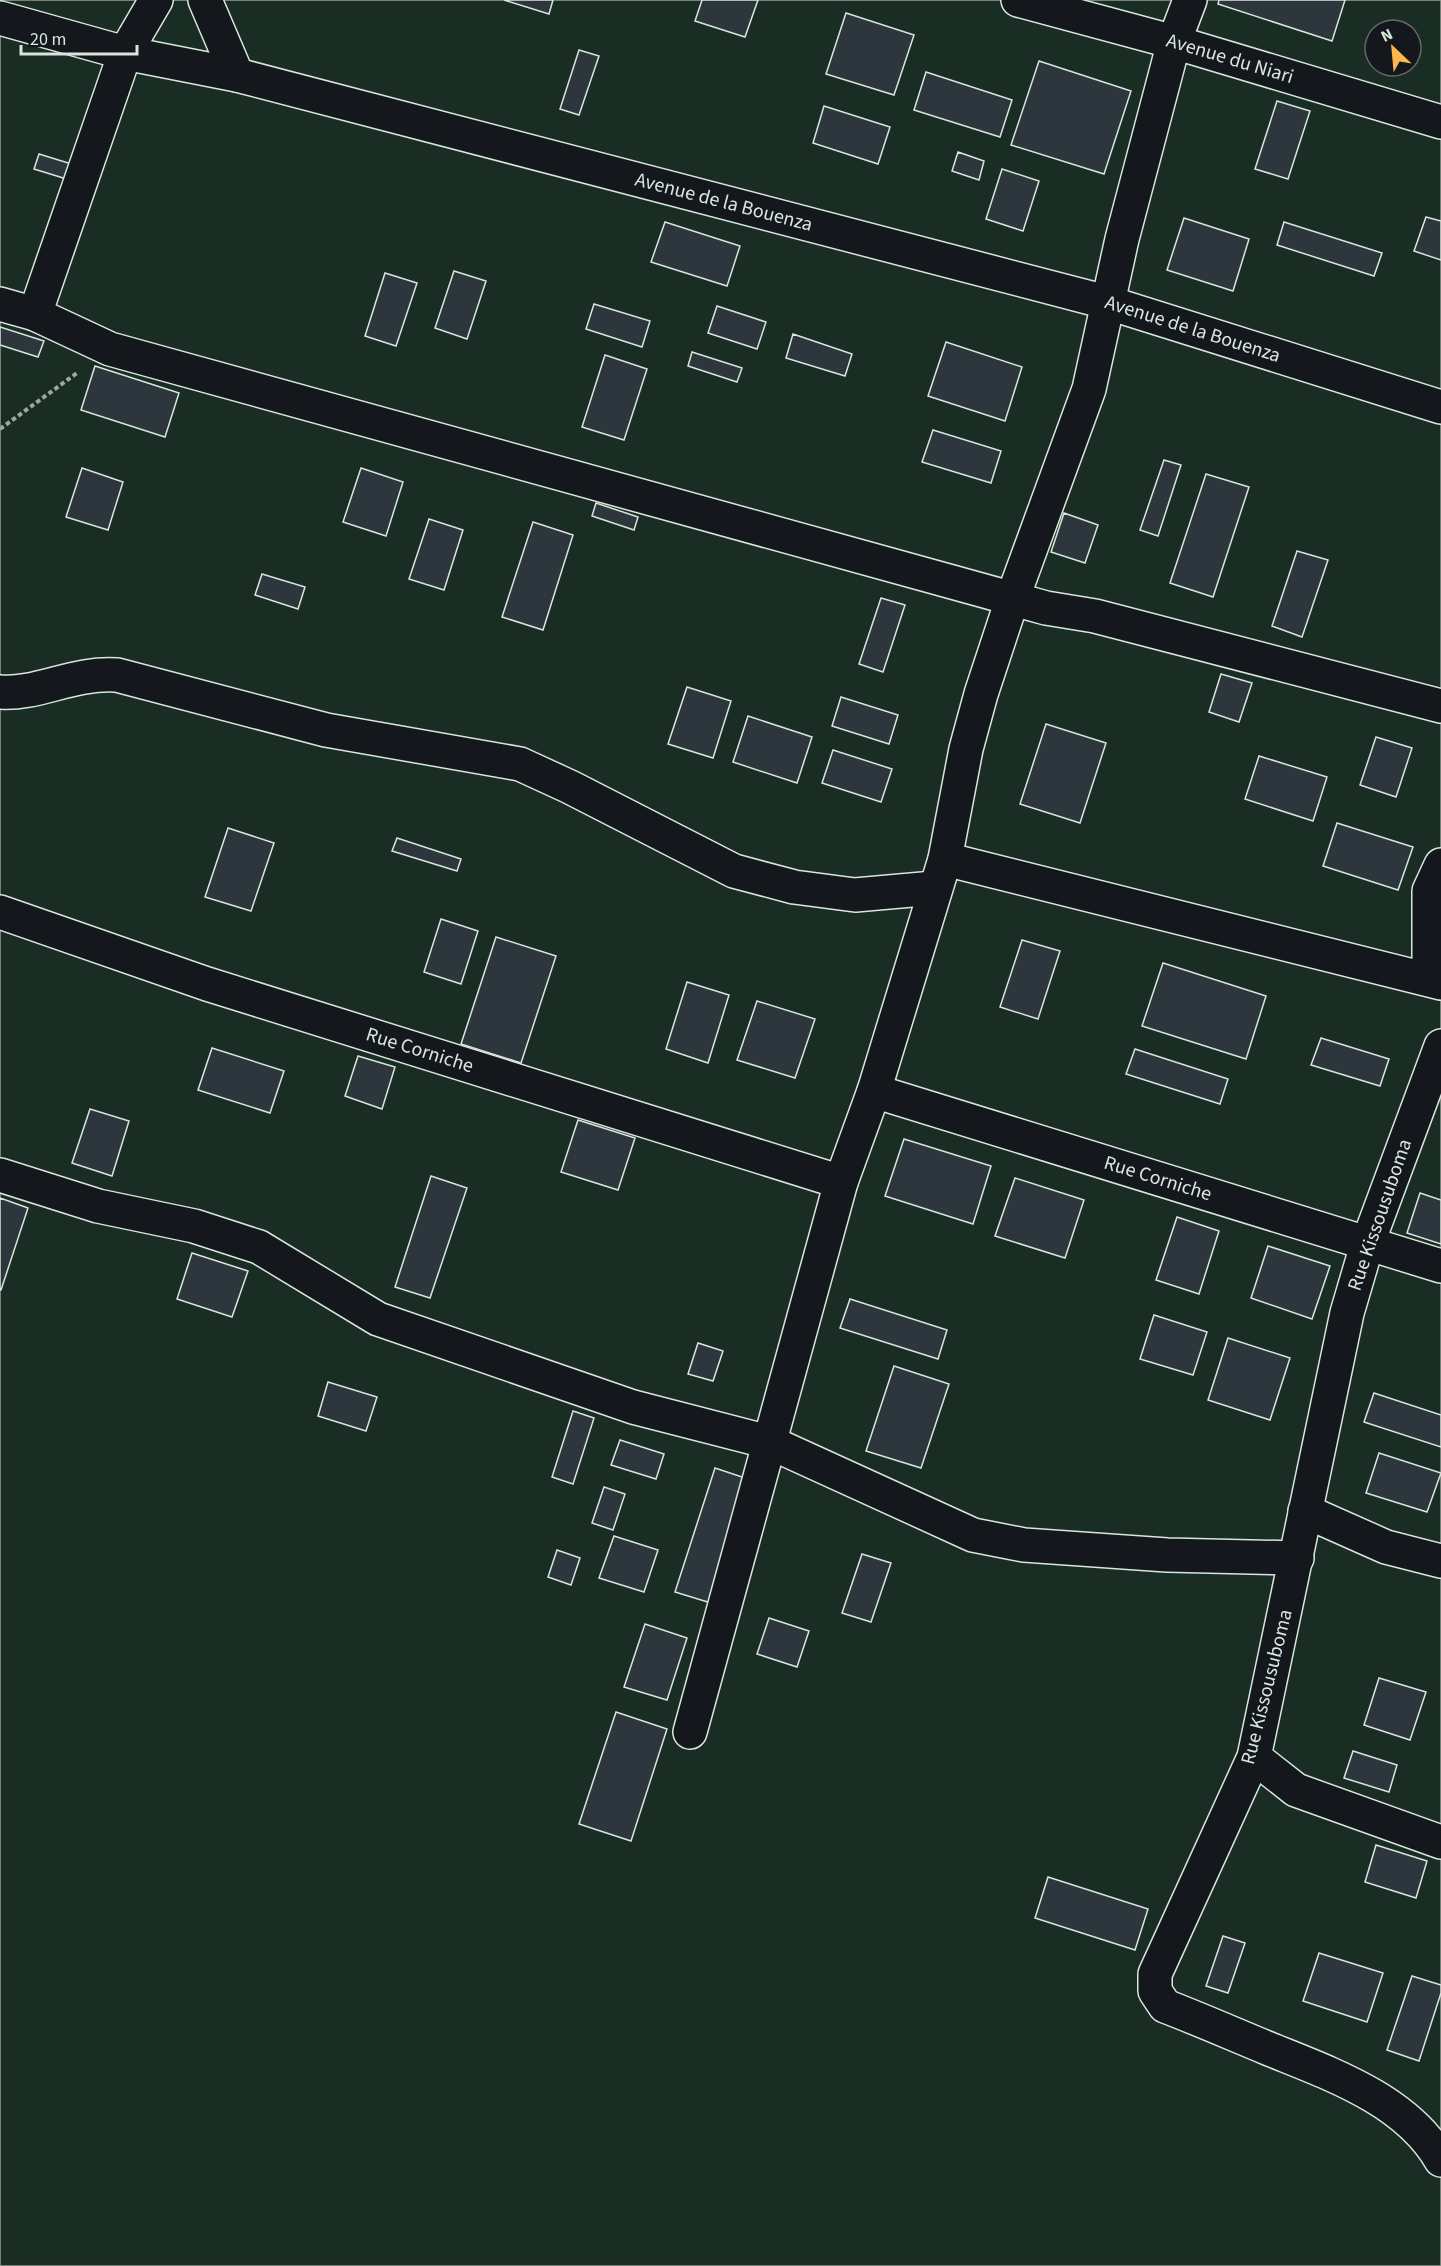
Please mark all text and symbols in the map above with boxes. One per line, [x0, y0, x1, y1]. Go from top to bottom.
scale bar [21, 18, 136, 56]
north arrow [1363, 18, 1423, 78]
text: N [1377, 23, 1396, 48]
text: 20 m [30, 27, 66, 52]
street label: Avenue du Niari [1163, 27, 1297, 91]
street label: Avenue de la Bouenza [632, 166, 816, 239]
street label: Avenue de la Bouenza [1101, 289, 1284, 370]
street label: Rue Corniche [362, 1020, 477, 1080]
street label: Rue Kissousuboma [1341, 1135, 1419, 1295]
street label: Rue Corniche [1101, 1149, 1215, 1208]
street label: Rue Kissousuboma [1234, 1606, 1300, 1768]

